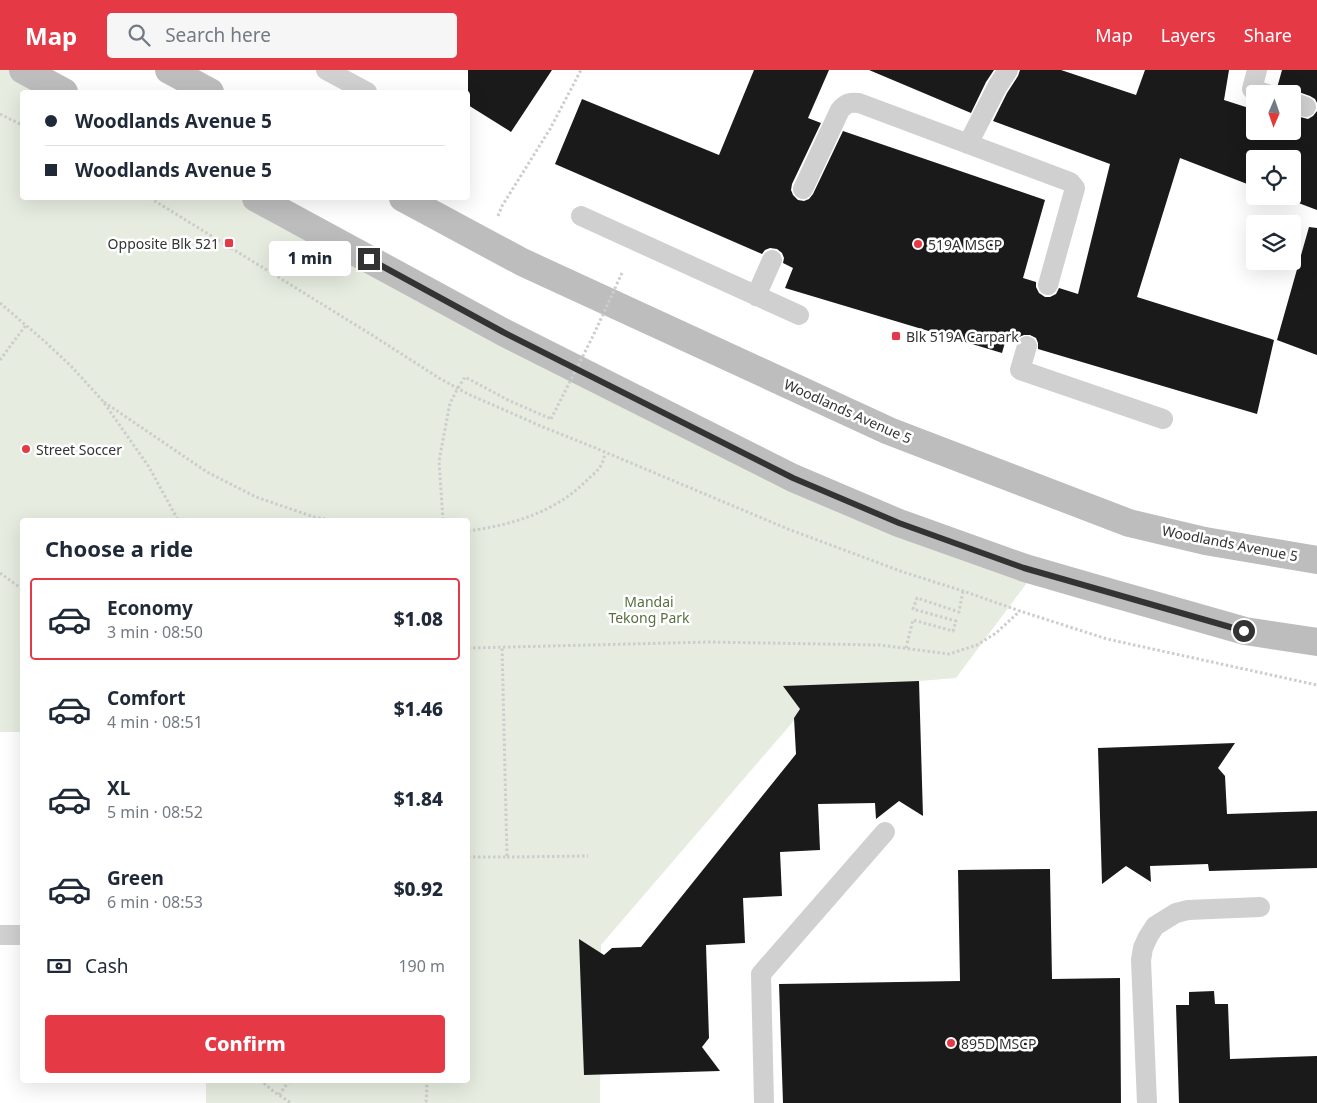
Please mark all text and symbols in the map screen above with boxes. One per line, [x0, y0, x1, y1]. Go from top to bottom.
search box [107, 13, 457, 58]
text: Map [25, 19, 77, 52]
icon: search [125, 21, 153, 49]
text: Search here [165, 22, 271, 48]
text: Map [1095, 23, 1133, 47]
text: Layers [1161, 23, 1216, 47]
text: Share [1244, 23, 1292, 47]
north arrow [1246, 85, 1301, 140]
map controls [1246, 85, 1301, 270]
text: Woodlands Avenue 5 [75, 108, 272, 134]
button: locate [1246, 150, 1301, 205]
text: Woodlands Avenue 5 [75, 157, 272, 183]
button: layers [1246, 215, 1301, 270]
place label: Opposite Blk 521 [108, 234, 219, 253]
place label: 519A MSCP [928, 235, 1002, 254]
marker: Opposite Blk 521 [223, 237, 235, 249]
marker: 519A MSCP [912, 238, 924, 250]
callout: 1 min [269, 242, 352, 276]
text: 1 min [288, 247, 332, 269]
route end [358, 248, 380, 270]
place label: Blk 519A Carpark [906, 327, 1019, 346]
marker: Blk 519A Carpark [890, 330, 902, 342]
street label: Woodlands Avenue 5 [781, 374, 915, 448]
place label: Street Soccer [36, 440, 122, 459]
marker: Street Soccer [20, 443, 32, 455]
street label: Woodlands Avenue 5 [1160, 520, 1300, 566]
text: Choose a ride [45, 533, 193, 563]
park label: Mandai Tekong Park [608, 592, 690, 627]
text: Economy [107, 595, 193, 621]
icon: car [47, 597, 92, 642]
text: $1.08 [394, 606, 443, 632]
route start [1233, 620, 1255, 642]
text: 3 min · 08:50 [107, 621, 203, 643]
text: Comfort [107, 685, 186, 711]
icon: car [47, 687, 92, 732]
text: $1.46 [394, 696, 443, 722]
text: 4 min · 08:51 [107, 711, 203, 733]
text: XL [107, 775, 130, 801]
icon: car [47, 777, 92, 822]
text: $1.84 [394, 786, 443, 812]
text: 5 min · 08:52 [107, 801, 203, 823]
text: Green [107, 865, 164, 891]
icon: car [47, 867, 92, 912]
text: $0.92 [394, 876, 443, 902]
text: 6 min · 08:53 [107, 891, 203, 913]
icon: cash [45, 952, 73, 980]
text: Cash [85, 953, 129, 979]
text: 190 m [398, 955, 445, 977]
button: Confirm [45, 1015, 445, 1073]
place label: 895D MSCP [961, 1034, 1037, 1053]
marker: 895D MSCP [945, 1037, 957, 1049]

